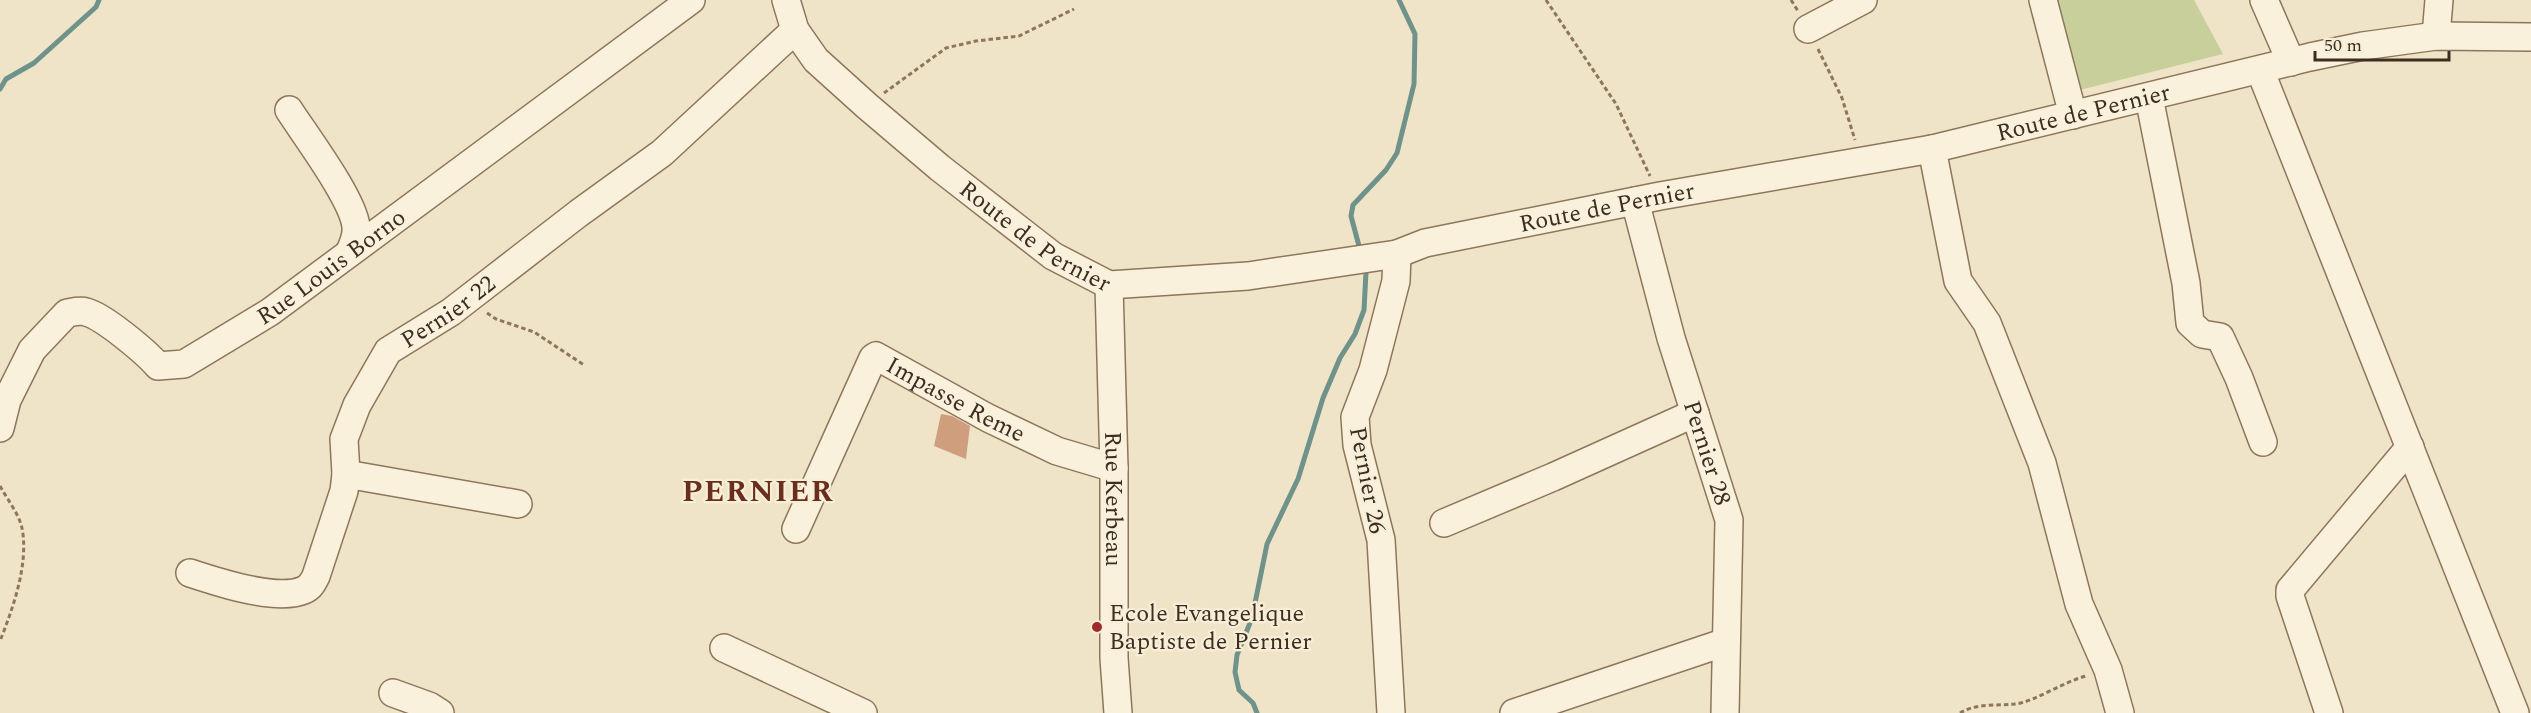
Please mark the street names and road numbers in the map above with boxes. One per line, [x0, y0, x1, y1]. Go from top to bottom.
street label: Route de Pernier [1993, 75, 2174, 152]
street label: Route de Pernier [951, 172, 1117, 302]
street label: Route de Pernier [1516, 173, 1697, 243]
street label: Rue Louis Borno [250, 200, 414, 335]
street label: Pernier 22 [394, 267, 504, 358]
street label: Impasse Reme [879, 348, 1031, 452]
street label: Pernier 28 [1673, 396, 1740, 510]
street label: Pernier 26 [1339, 424, 1395, 537]
street label: Rue Kerbeau [1094, 431, 1131, 567]

